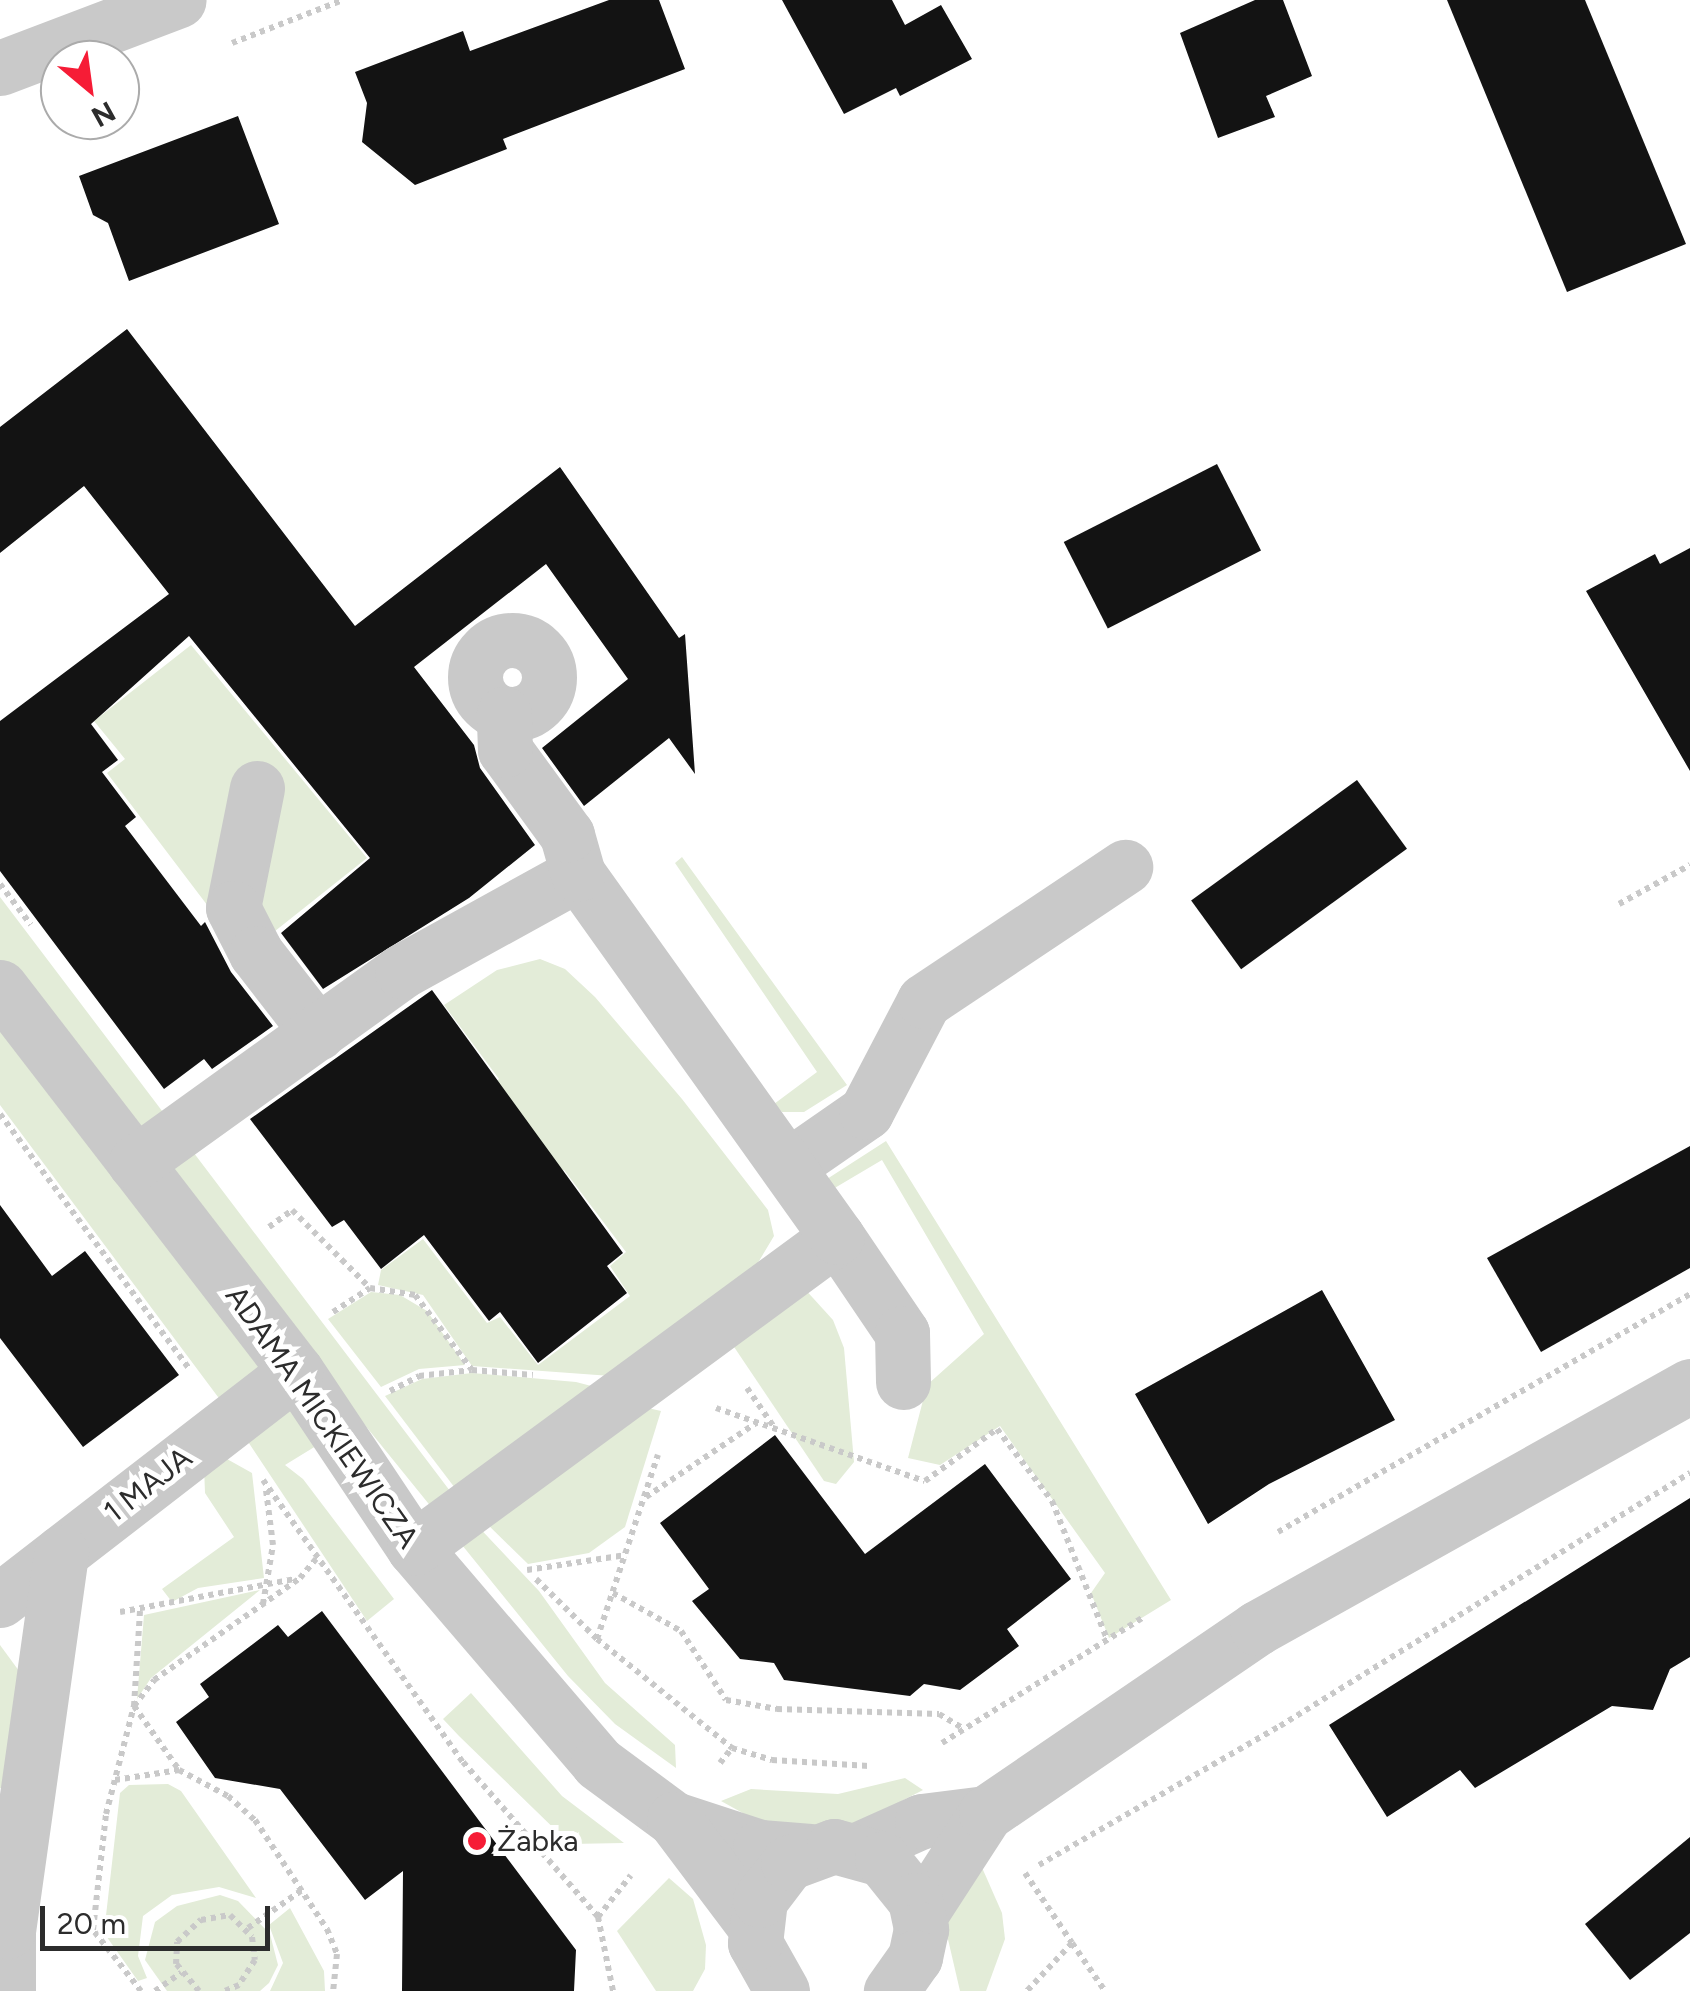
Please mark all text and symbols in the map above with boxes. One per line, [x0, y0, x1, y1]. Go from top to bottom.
north arrow [40, 40, 140, 140]
text: N [86, 94, 121, 135]
street label: ADAMA MICKIEWICZA [218, 1279, 426, 1555]
street label: 1 MAJA [97, 1440, 199, 1530]
place label: Żabka [497, 1823, 579, 1859]
marker: Żabka [466, 1830, 488, 1852]
scale bar [45, 1886, 275, 1948]
text: 20 m [57, 1905, 126, 1942]

